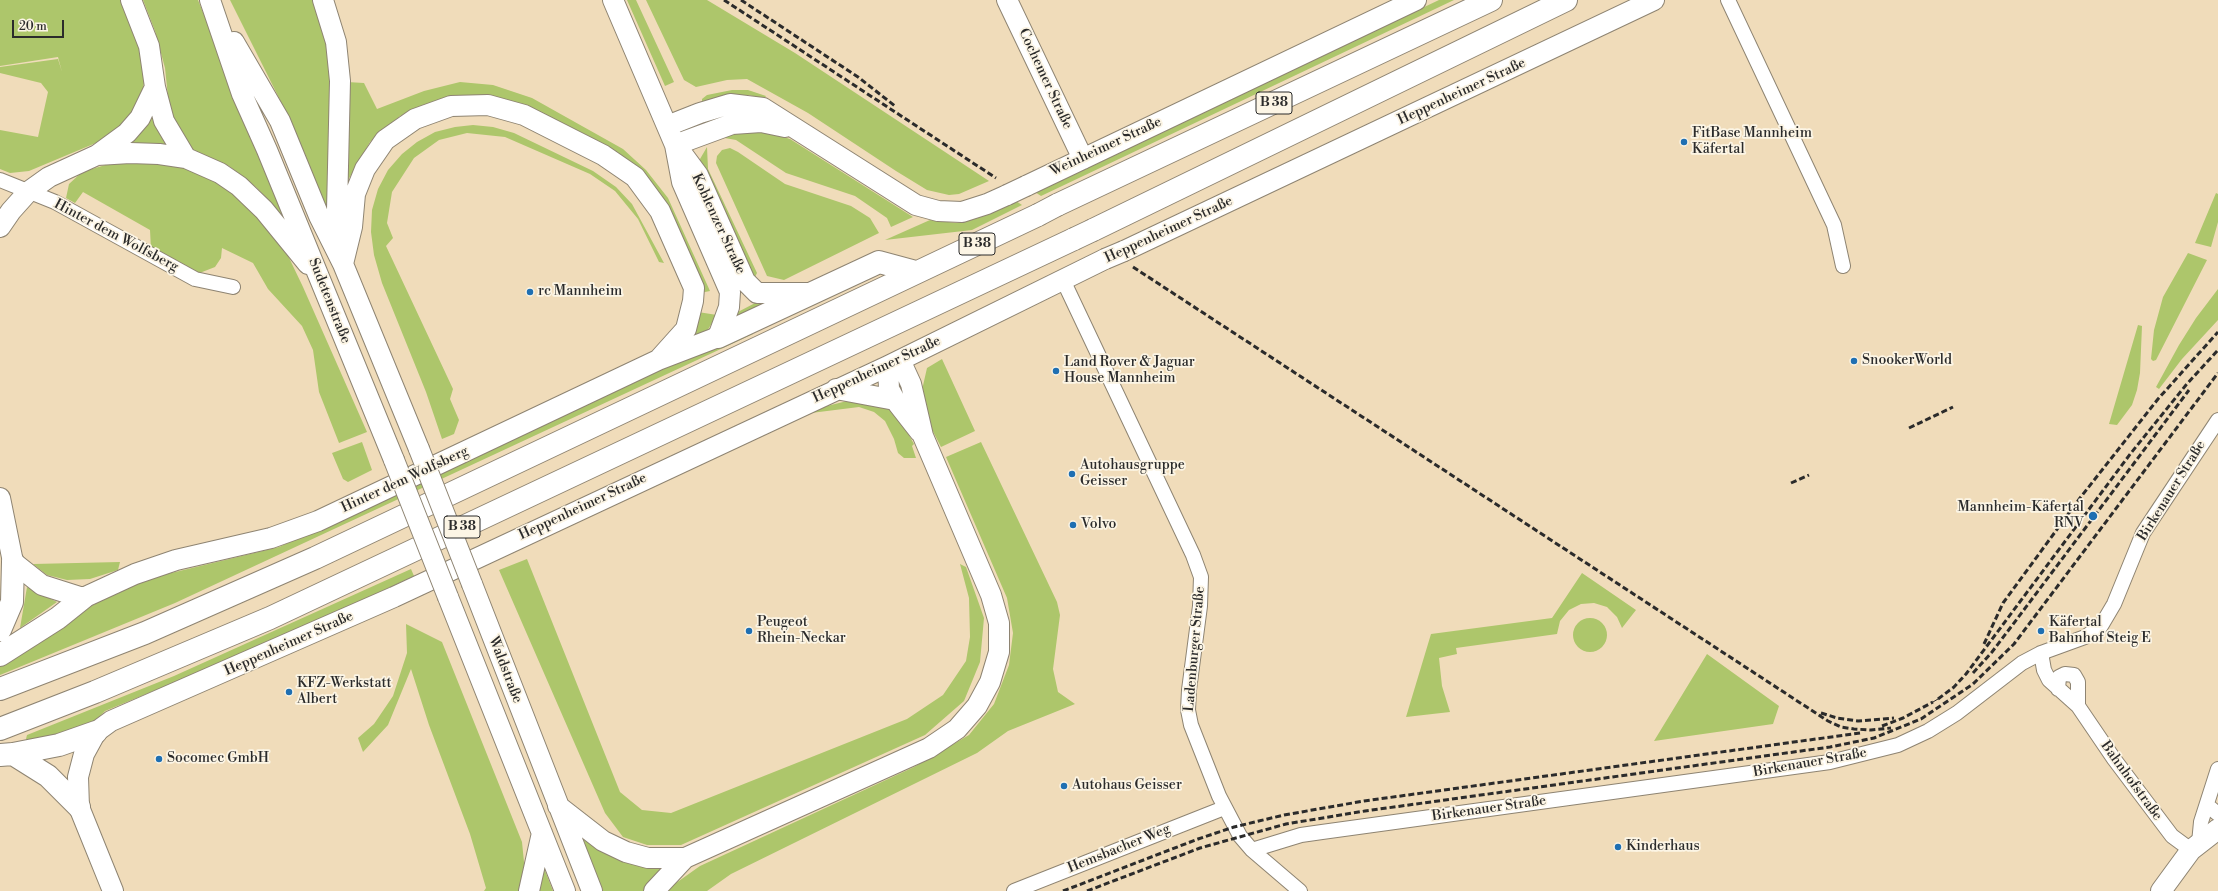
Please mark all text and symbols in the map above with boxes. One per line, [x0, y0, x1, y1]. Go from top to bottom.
scale bar [14, 12, 66, 38]
text: 20 m [19, 19, 47, 34]
street label: Cochemer Straße [1014, 26, 1076, 132]
street label: Heppenheimer Straße [1395, 55, 1529, 129]
road number: B 38 [1256, 92, 1292, 114]
street label: Weinheimer Straße [1048, 114, 1164, 180]
place label: FitBase Mannheim Käfertal [1692, 126, 1812, 158]
marker: FitBase Mannheim Käfertal [1679, 137, 1689, 147]
street label: Koblenzer Straße [687, 171, 749, 277]
street label: Heppenheimer Straße [1102, 193, 1236, 267]
street label: Hinter dem Wolfsberg [51, 196, 181, 276]
road number: B 38 [959, 233, 995, 255]
street label: Sudetenstraße [304, 256, 354, 346]
place label: rc Mannheim [538, 284, 622, 300]
marker: rc Mannheim [525, 287, 535, 297]
street label: Heppenheimer Straße [810, 333, 944, 407]
place label: SnookerWorld [1862, 353, 1952, 369]
place label: Land Rover & Jaguar House Mannheim [1064, 355, 1195, 388]
marker: SnookerWorld [1849, 356, 1859, 366]
marker: Land Rover & Jaguar House Mannheim [1051, 366, 1061, 376]
street label: Birkenauer Straße [2134, 438, 2210, 544]
street label: Hinter dem Wolfsberg [339, 443, 471, 517]
place label: Autohausgruppe Geisser [1080, 458, 1185, 490]
marker: Autohausgruppe Geisser [1067, 469, 1077, 479]
street label: Heppenheimer Straße [516, 470, 650, 544]
place label: Mannheim-Käfertal RNV [1957, 500, 2084, 532]
marker: Mannheim-Käfertal RNV [2087, 510, 2099, 522]
road number: B 38 [444, 516, 480, 538]
place label: Volvo [1081, 517, 1116, 533]
marker: Volvo [1068, 520, 1078, 530]
street label: Ladenburger Straße [1181, 586, 1209, 712]
street label: Heppenheimer Straße [222, 608, 356, 680]
place label: Peugeot Rhein-Neckar [757, 615, 846, 648]
place label: Käfertal Bahnhof Steig E [2049, 615, 2151, 648]
marker: Peugeot Rhein-Neckar [744, 626, 754, 636]
marker: Käfertal Bahnhof Steig E [2036, 626, 2046, 636]
street label: Waldstraße [485, 634, 525, 706]
place label: KFZ-Werkstatt Albert [297, 676, 391, 708]
marker: KFZ-Werkstatt Albert [284, 687, 294, 697]
street label: Bahnhofstraße [2097, 738, 2165, 824]
street label: Birkenauer Straße [1752, 745, 1868, 781]
place label: Socomec GmbH [167, 751, 269, 767]
marker: Socomec GmbH [154, 754, 164, 764]
place label: Autohaus Geisser [1072, 778, 1182, 794]
marker: Autohaus Geisser [1059, 781, 1069, 791]
street label: Birkenauer Straße [1431, 793, 1547, 825]
street label: Hemsbacher Weg [1065, 821, 1173, 877]
place label: Kinderhaus [1626, 839, 1700, 855]
marker: Kinderhaus [1613, 842, 1623, 852]

